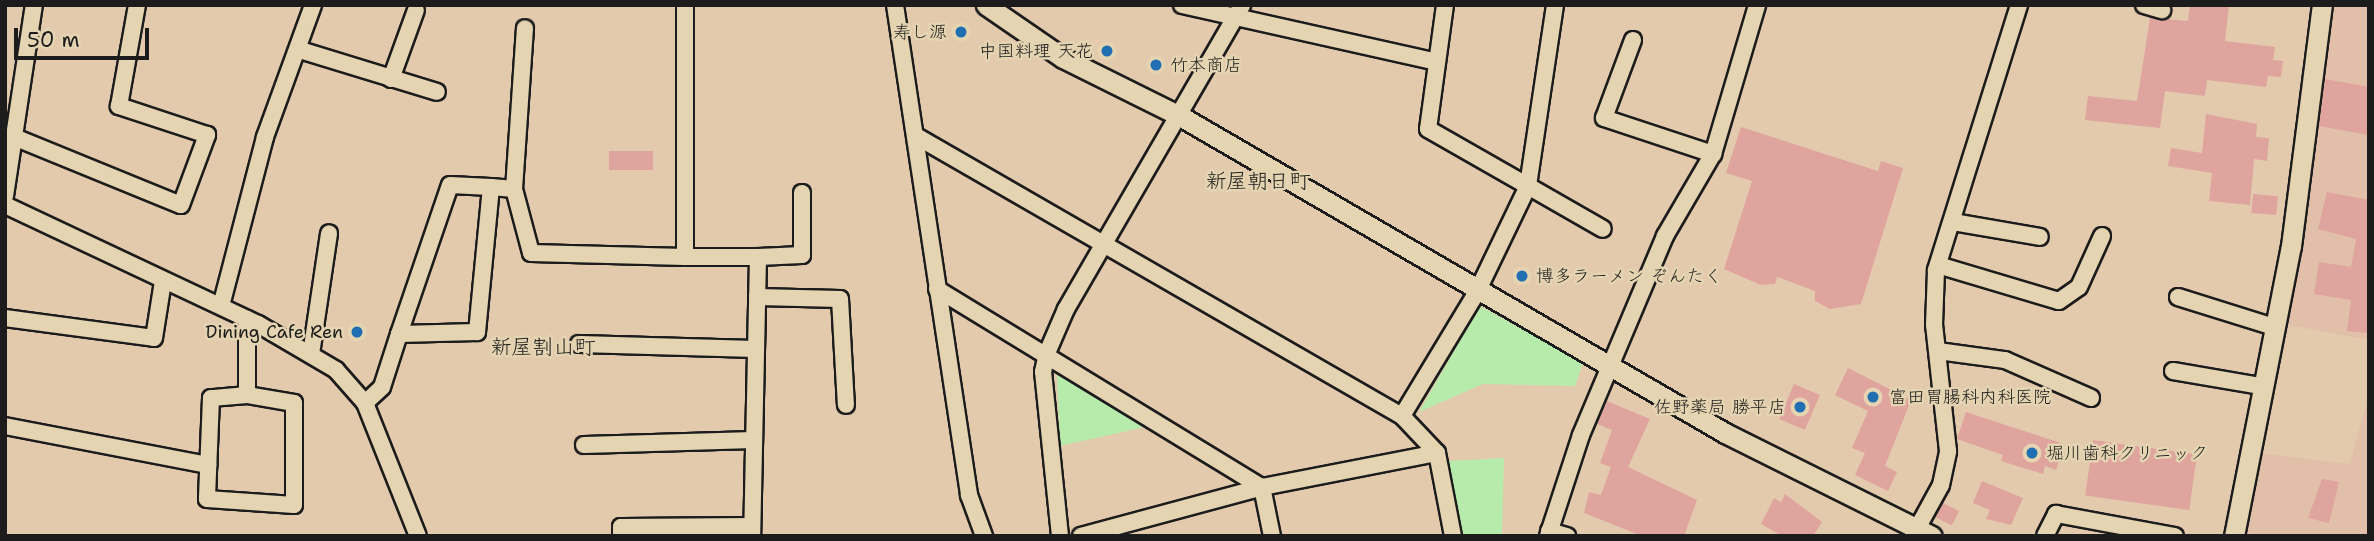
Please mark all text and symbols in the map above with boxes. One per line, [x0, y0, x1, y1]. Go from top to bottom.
scale bar [18, 14, 152, 58]
place label: 寿し源 [893, 21, 947, 43]
marker: 寿し源 [953, 24, 969, 40]
text: 50 m [27, 26, 80, 54]
place label: 中国料理 天花 [979, 40, 1093, 62]
marker: 中国料理 天花 [1099, 43, 1115, 59]
place label: 竹本商店 [1170, 54, 1242, 76]
marker: 竹本商店 [1148, 57, 1164, 73]
district label: 新屋朝日町 [1206, 168, 1310, 194]
place label: 博多ラーメン ぞんたく [1536, 265, 1722, 287]
marker: 博多ラーメン ぞんたく [1514, 268, 1530, 284]
place label: Dining Cafe Ren [205, 321, 343, 343]
marker: Dining Cafe Ren [349, 324, 365, 340]
district label: 新屋割山町 [491, 334, 595, 360]
place label: 富田胃腸科内科医院 [1889, 386, 2051, 408]
marker: 富田胃腸科内科医院 [1863, 387, 1883, 407]
place label: 佐野薬局 勝平店 [1654, 396, 1786, 418]
marker: 佐野薬局 勝平店 [1792, 399, 1808, 415]
place label: 堀川歯科クリニック [2046, 442, 2208, 464]
marker: 堀川歯科クリニック [2024, 445, 2040, 461]

